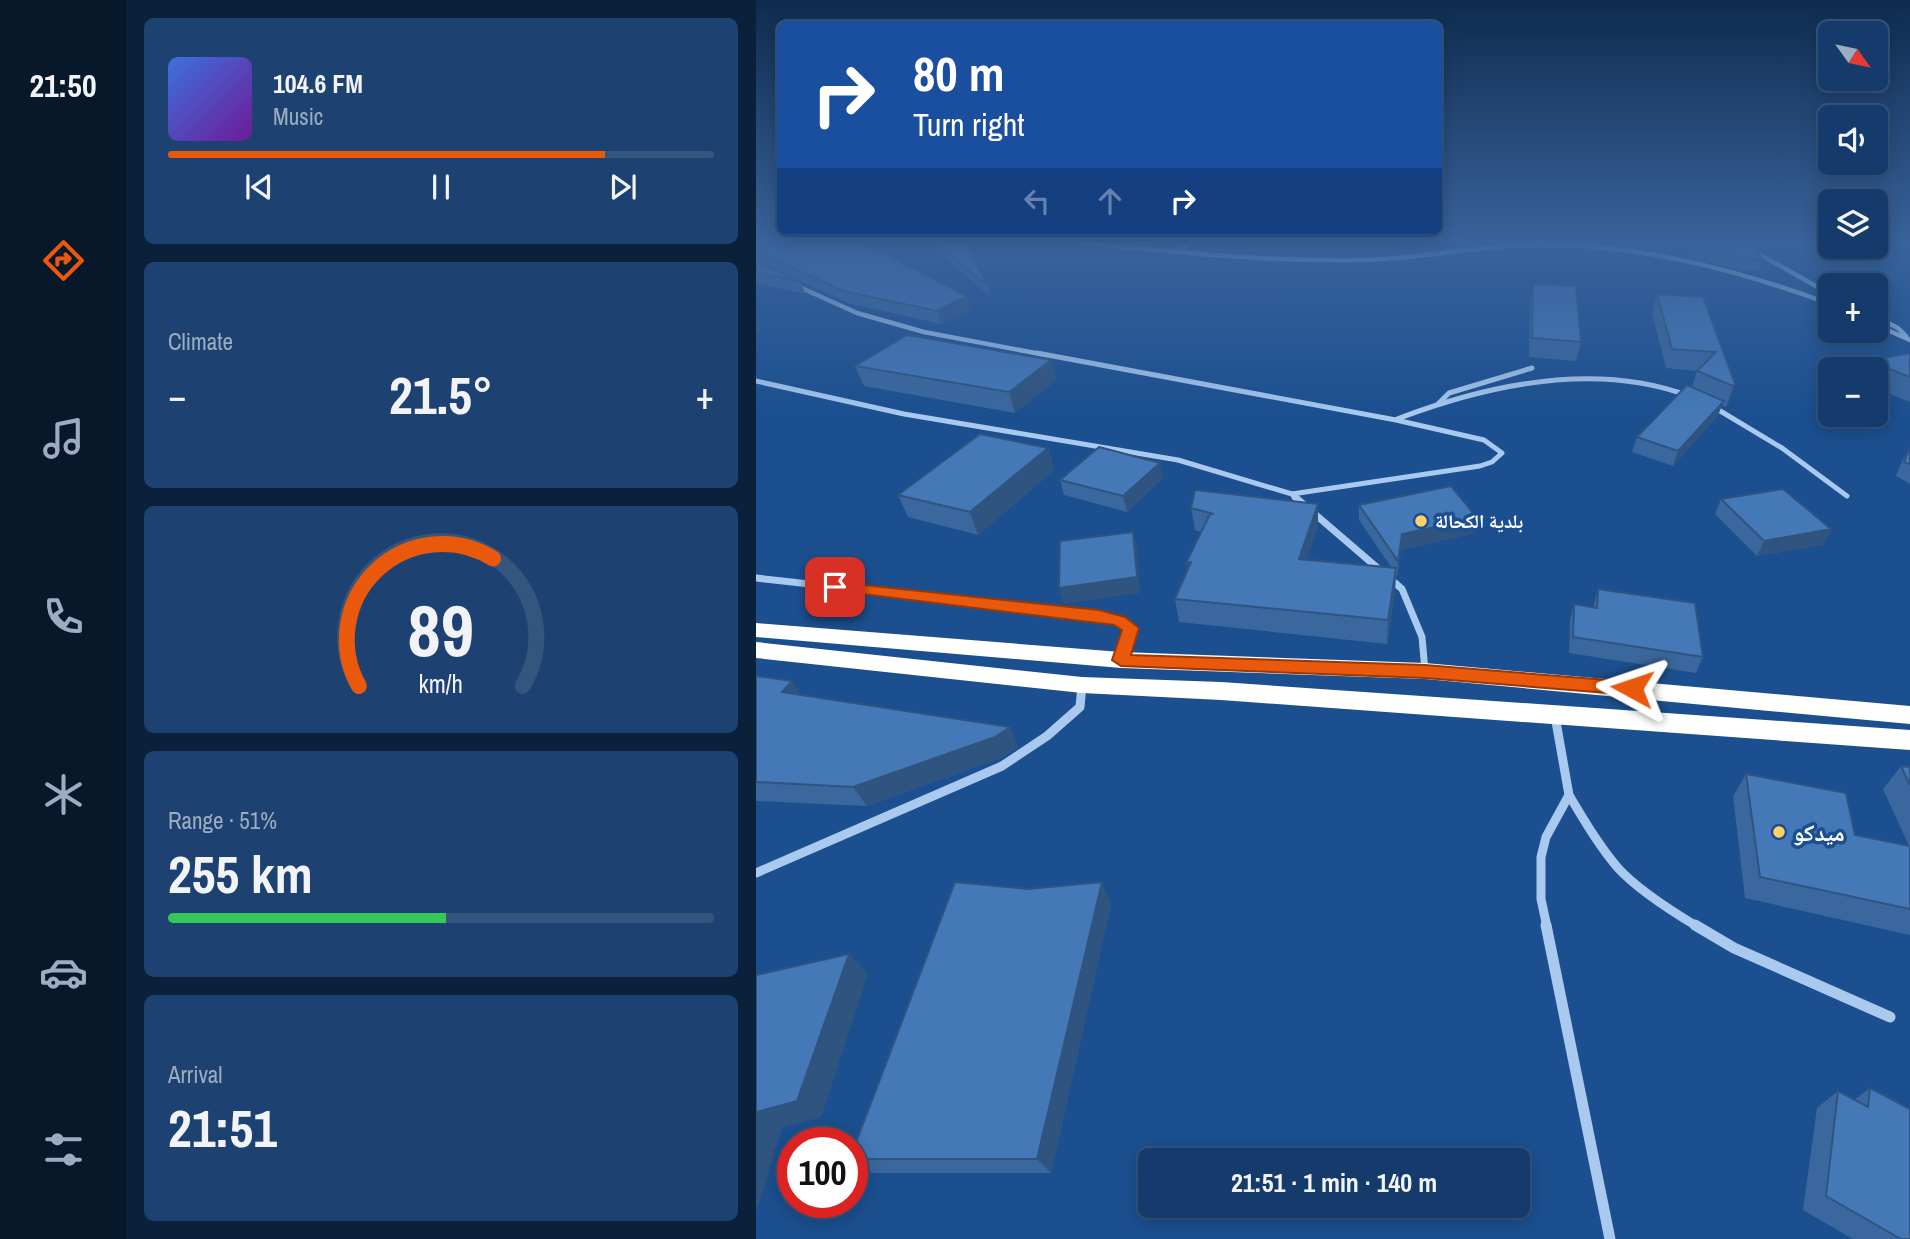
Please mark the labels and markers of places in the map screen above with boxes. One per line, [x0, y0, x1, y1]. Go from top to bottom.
place label: بلدية الكحالة [1435, 508, 1523, 534]
marker: بلدية الكحالة [1413, 513, 1429, 529]
pin [805, 557, 865, 617]
place label: ميدكو [1793, 817, 1845, 848]
marker: ميدكو [1771, 824, 1787, 840]

